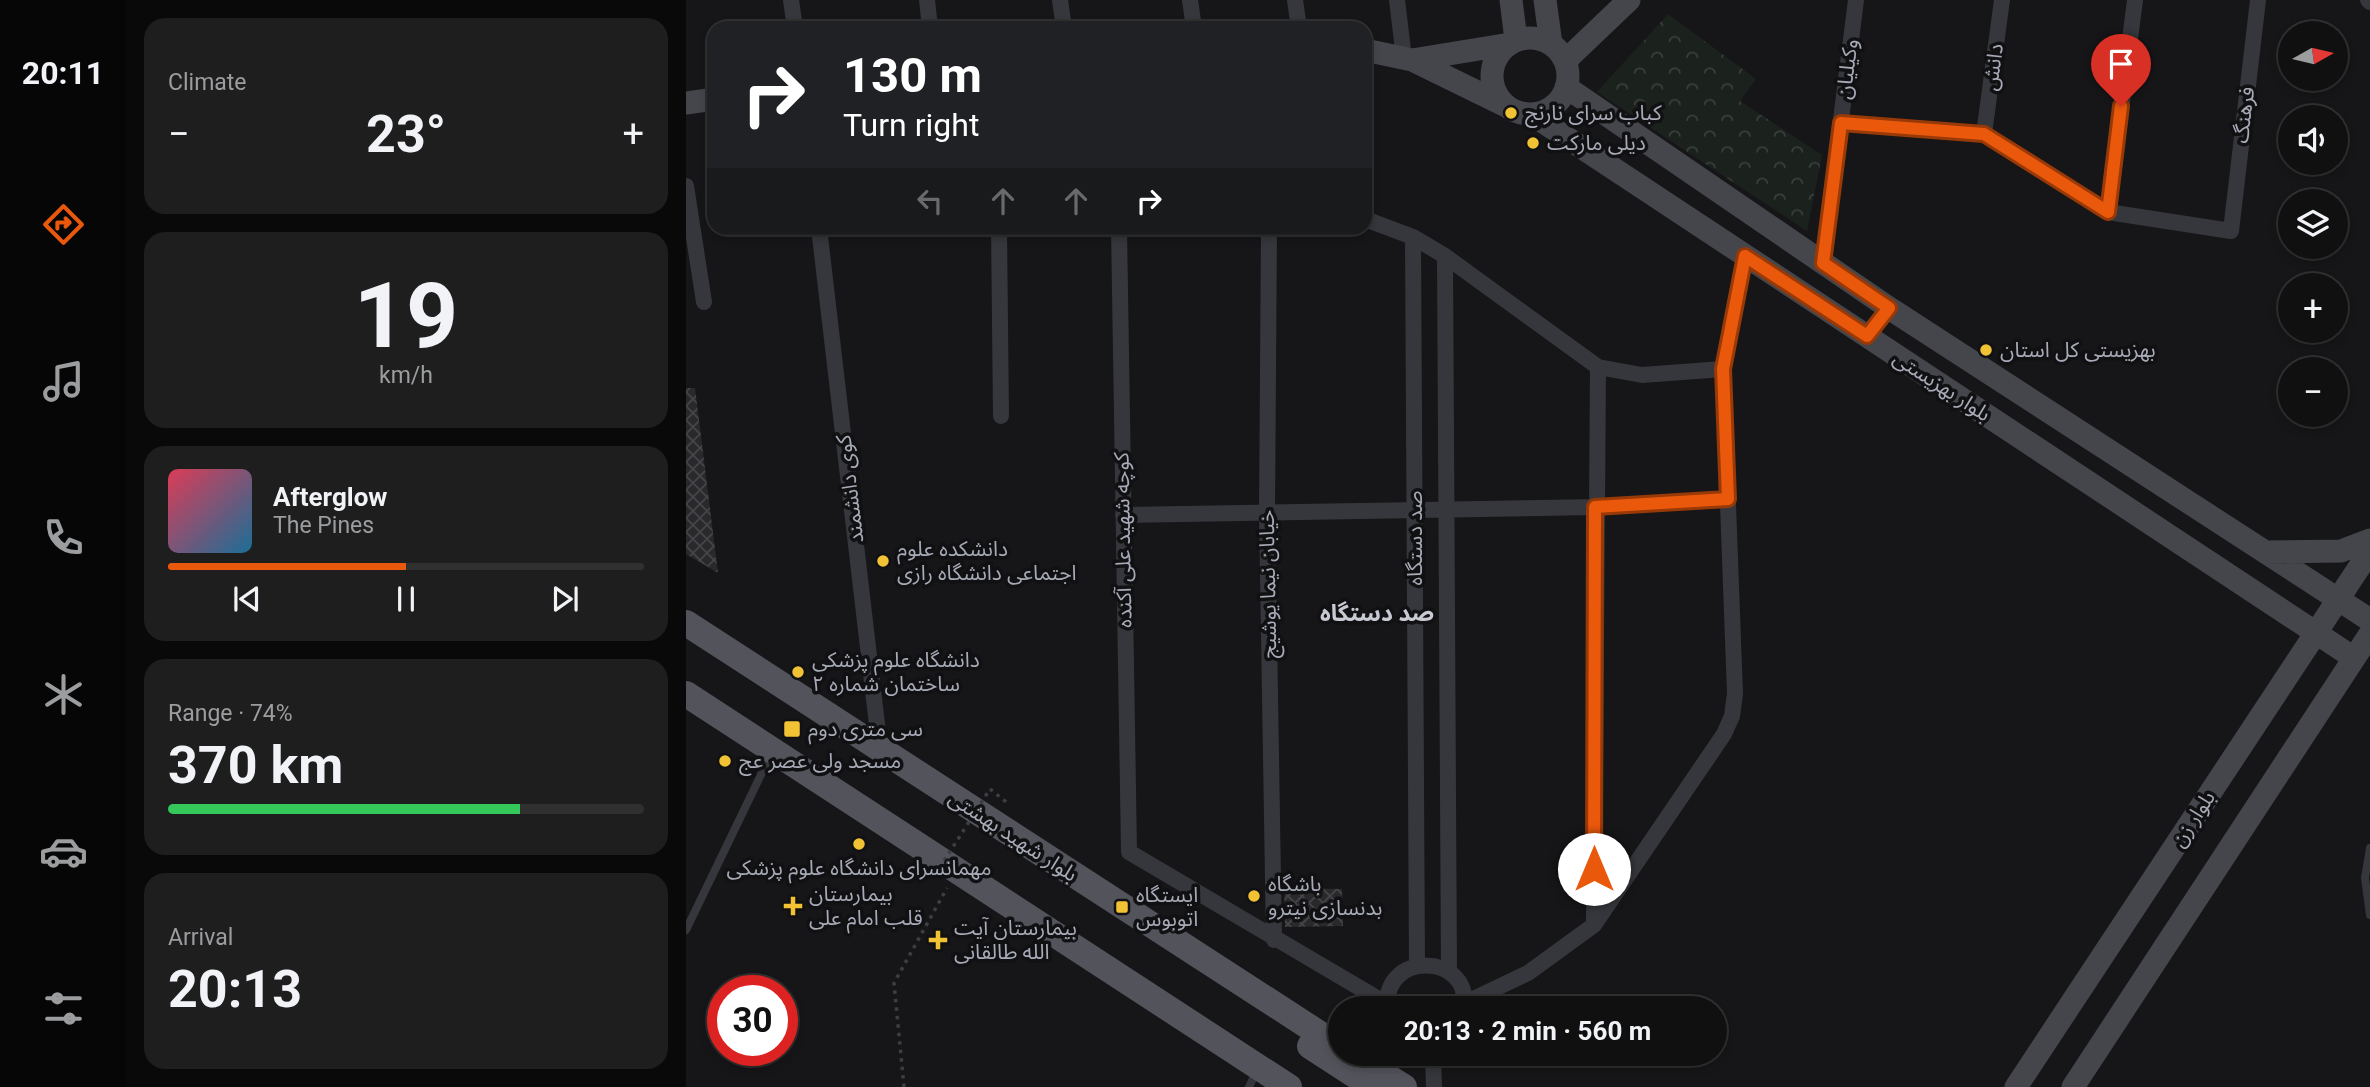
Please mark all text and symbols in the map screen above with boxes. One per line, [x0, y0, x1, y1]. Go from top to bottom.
north arrow [2278, 21, 2348, 91]
map controls [2278, 21, 2348, 427]
pin [2091, 34, 2151, 106]
street label: وکیلیان [1831, 38, 1863, 100]
street label: دانش [1978, 42, 2008, 92]
icon: arrive [2102, 45, 2140, 83]
text: 130 m [843, 47, 982, 104]
icon: right [728, 49, 819, 140]
text: 20:11 [22, 54, 104, 92]
text: Climate [168, 69, 247, 96]
street label: فرهنگ [2229, 85, 2259, 145]
place label: کباب سرای نارنج [1525, 101, 1662, 128]
text: 23° [366, 104, 446, 165]
marker: کباب سرای نارنج [1503, 105, 1519, 121]
button: sound [2278, 105, 2348, 175]
text: Turn right [843, 106, 979, 144]
text: − [168, 112, 190, 156]
text: + [622, 112, 644, 156]
place label: دیلی مارکت [1547, 131, 1646, 155]
marker: دیلی مارکت [1525, 135, 1541, 151]
icon: left [911, 182, 949, 220]
icon: ahead [984, 182, 1022, 220]
icon: ahead [1057, 182, 1095, 220]
icon: right [1130, 182, 1168, 220]
button: layers [2278, 189, 2348, 259]
icon: directions [39, 200, 88, 249]
text: 19 [354, 263, 458, 369]
button: + [2278, 273, 2348, 343]
place label: بهزیستی کل استان [2000, 338, 2156, 362]
marker: بهزیستی کل استان [1978, 342, 1994, 358]
street label: بلوار بهزیستی [1889, 346, 1995, 426]
icon: music [39, 357, 88, 406]
button: − [2278, 357, 2348, 427]
text: km/h [379, 362, 433, 389]
street label: کوی دانشمند [831, 433, 869, 544]
street label: کوچه شهید علی آکنده [1109, 452, 1138, 628]
text: Afterglow [273, 482, 387, 512]
street label: صد دستگاه [1403, 490, 1427, 585]
street label: خیابان نیما یوشیج [1255, 509, 1284, 659]
text: The Pines [273, 512, 374, 539]
icon: phone [39, 513, 88, 562]
place label: دانشکده علوم اجتماعی دانشگاه رازی [897, 537, 1077, 585]
marker: دانشکده علوم اجتماعی دانشگاه رازی [875, 553, 891, 569]
icon: previous [228, 580, 266, 618]
icon: pause [387, 580, 425, 618]
icon: next [546, 580, 584, 618]
district label: صد دستگاه [1320, 600, 1434, 627]
place label: دانشگاه علوم پزشکی ساختمان شماره ۲ [812, 648, 980, 696]
marker: دانشگاه علوم پزشکی ساختمان شماره ۲ [790, 664, 806, 680]
icon: climate [39, 670, 88, 719]
text: Range · 74% [168, 700, 293, 727]
place label: سی متری دوم [808, 717, 923, 745]
marker: سی متری دوم [782, 719, 802, 739]
text: 370 km [168, 735, 343, 796]
place label: مسجد ولی عصر عج [739, 749, 901, 776]
marker: مسجد ولی عصر عج [717, 753, 733, 769]
street label: بلوار شهید بهشتی [944, 785, 1082, 887]
street label: بلوار زن [2166, 787, 2220, 851]
icon: car [39, 827, 88, 876]
position arrow [1557, 832, 1631, 906]
marker: مهمانسرای دانشگاه علوم پزشکی [851, 836, 867, 852]
place label: مهمانسرای دانشگاه علوم پزشکی [726, 856, 992, 884]
place label: باشگاه بدنسازی نیترو [1268, 872, 1382, 920]
place label: بیمارستان قلب امام علی [809, 882, 923, 934]
place label: ایستگاه اتوبوس [1136, 883, 1198, 931]
marker: باشگاه بدنسازی نیترو [1246, 888, 1262, 904]
marker: بیمارستان قلب امام علی [783, 896, 803, 916]
marker: ایستگاه اتوبوس [1114, 899, 1130, 915]
place label: بیمارستان آیت الله طالقانی [954, 916, 1077, 964]
text: Arrival [168, 924, 233, 951]
marker: بیمارستان آیت الله طالقانی [928, 930, 948, 950]
text: 20:13 [168, 959, 302, 1020]
speed limit sign: 30 [707, 975, 798, 1066]
icon: filters [39, 984, 88, 1033]
text: 20:13 · 2 min · 560 m [1404, 1016, 1651, 1046]

